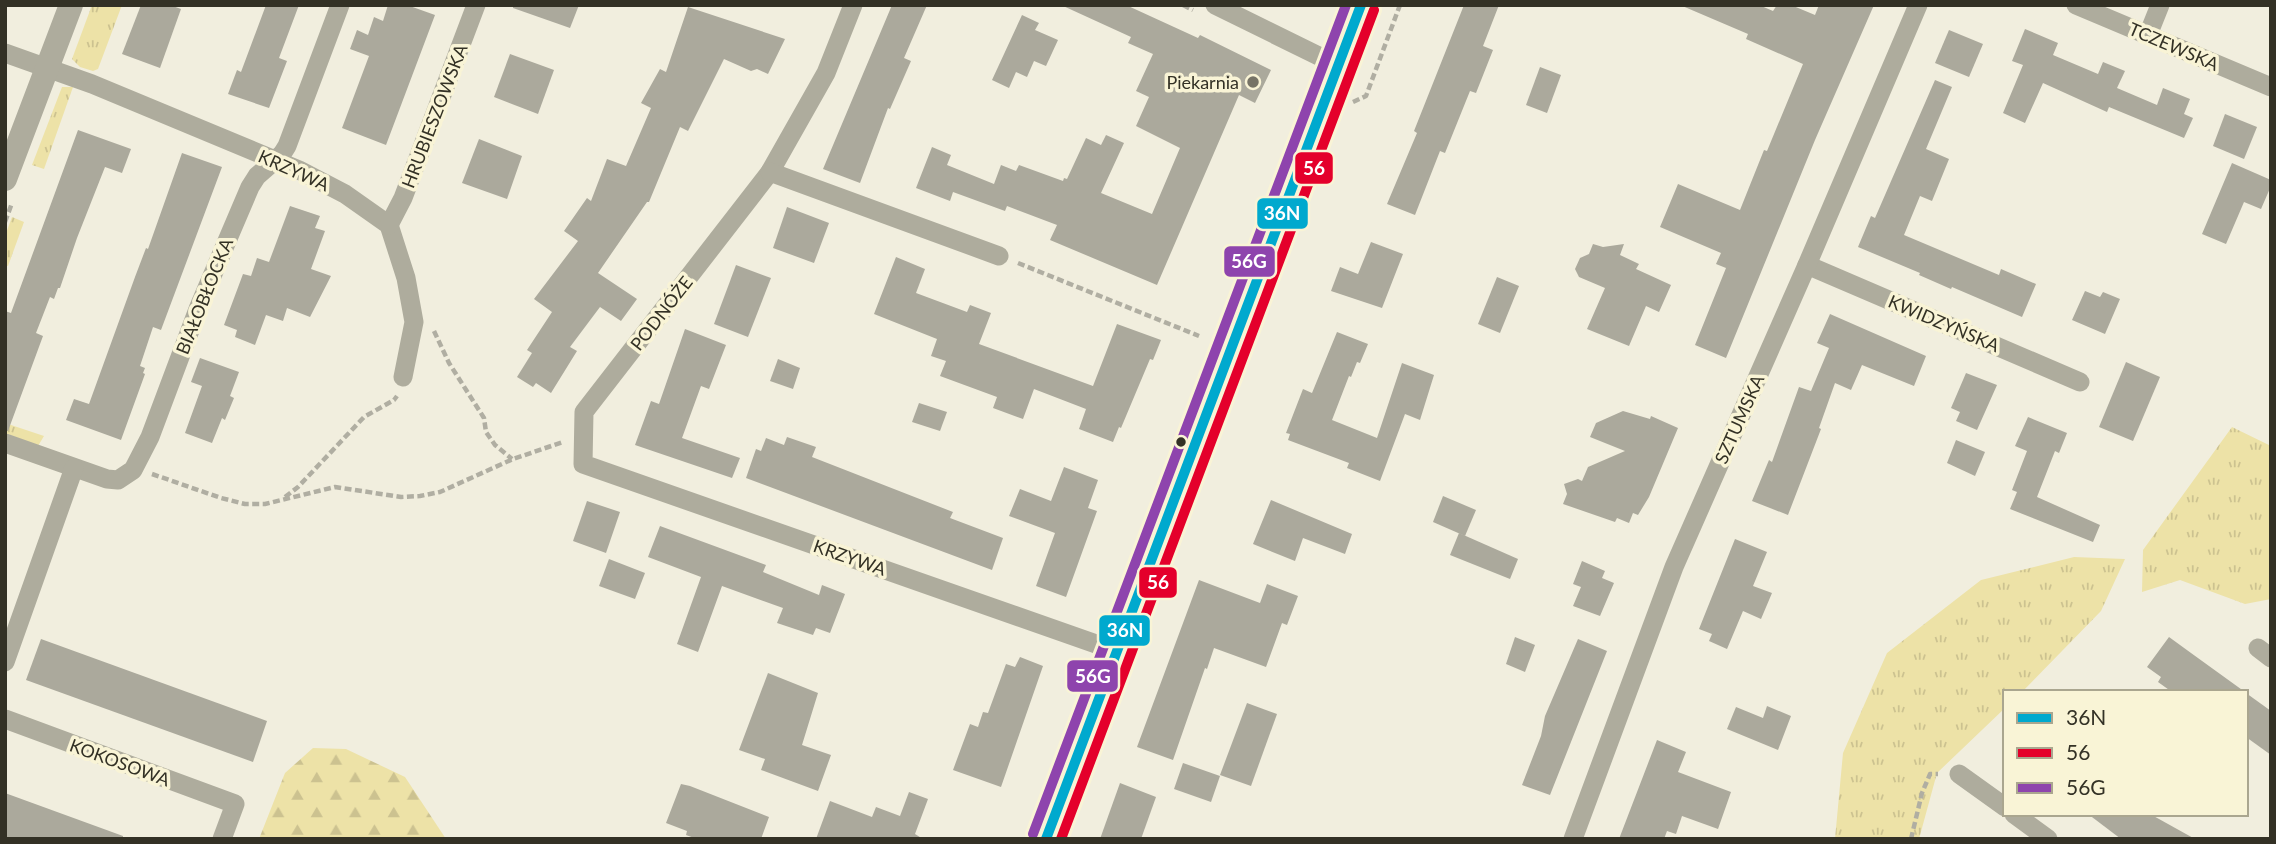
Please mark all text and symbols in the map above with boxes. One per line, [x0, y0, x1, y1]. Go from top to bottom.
street label: TCZEWSKA [2126, 17, 2223, 75]
street label: HRUBIESZOWSKA [396, 40, 472, 191]
place label: Piekarnia [1166, 71, 1239, 93]
marker: Piekarnia [1245, 74, 1261, 90]
street label: KRZYWA [255, 145, 334, 196]
line badge: 56 [1294, 151, 1334, 185]
text: 56 [1303, 156, 1325, 179]
line badge: 36N [1256, 197, 1309, 230]
text: 36N [1264, 201, 1300, 224]
street label: BIAŁOBŁOCKA [171, 234, 238, 357]
line badge: 56G [1223, 245, 1276, 278]
text: 56G [1231, 249, 1267, 272]
street label: PODNÓŻE [625, 272, 697, 354]
street label: KWIDZYŃSKA [1885, 290, 2004, 357]
street label: SZTUMSKA [1710, 370, 1769, 467]
unlabelled marker [1174, 435, 1188, 449]
street label: KRZYWA [811, 534, 890, 580]
line badge: 56 [1138, 566, 1178, 599]
text: 56 [1147, 570, 1169, 593]
line badge: 36N [1098, 614, 1151, 647]
text: 36N [1107, 618, 1143, 641]
line badge: 56G [1066, 659, 1119, 693]
text: 56G [1075, 664, 1111, 687]
legend [2003, 690, 2248, 816]
text: 36N [2066, 704, 2106, 729]
street label: KOKOSOWA [67, 734, 174, 791]
text: 56 [2066, 739, 2090, 764]
text: 56G [2066, 774, 2106, 799]

